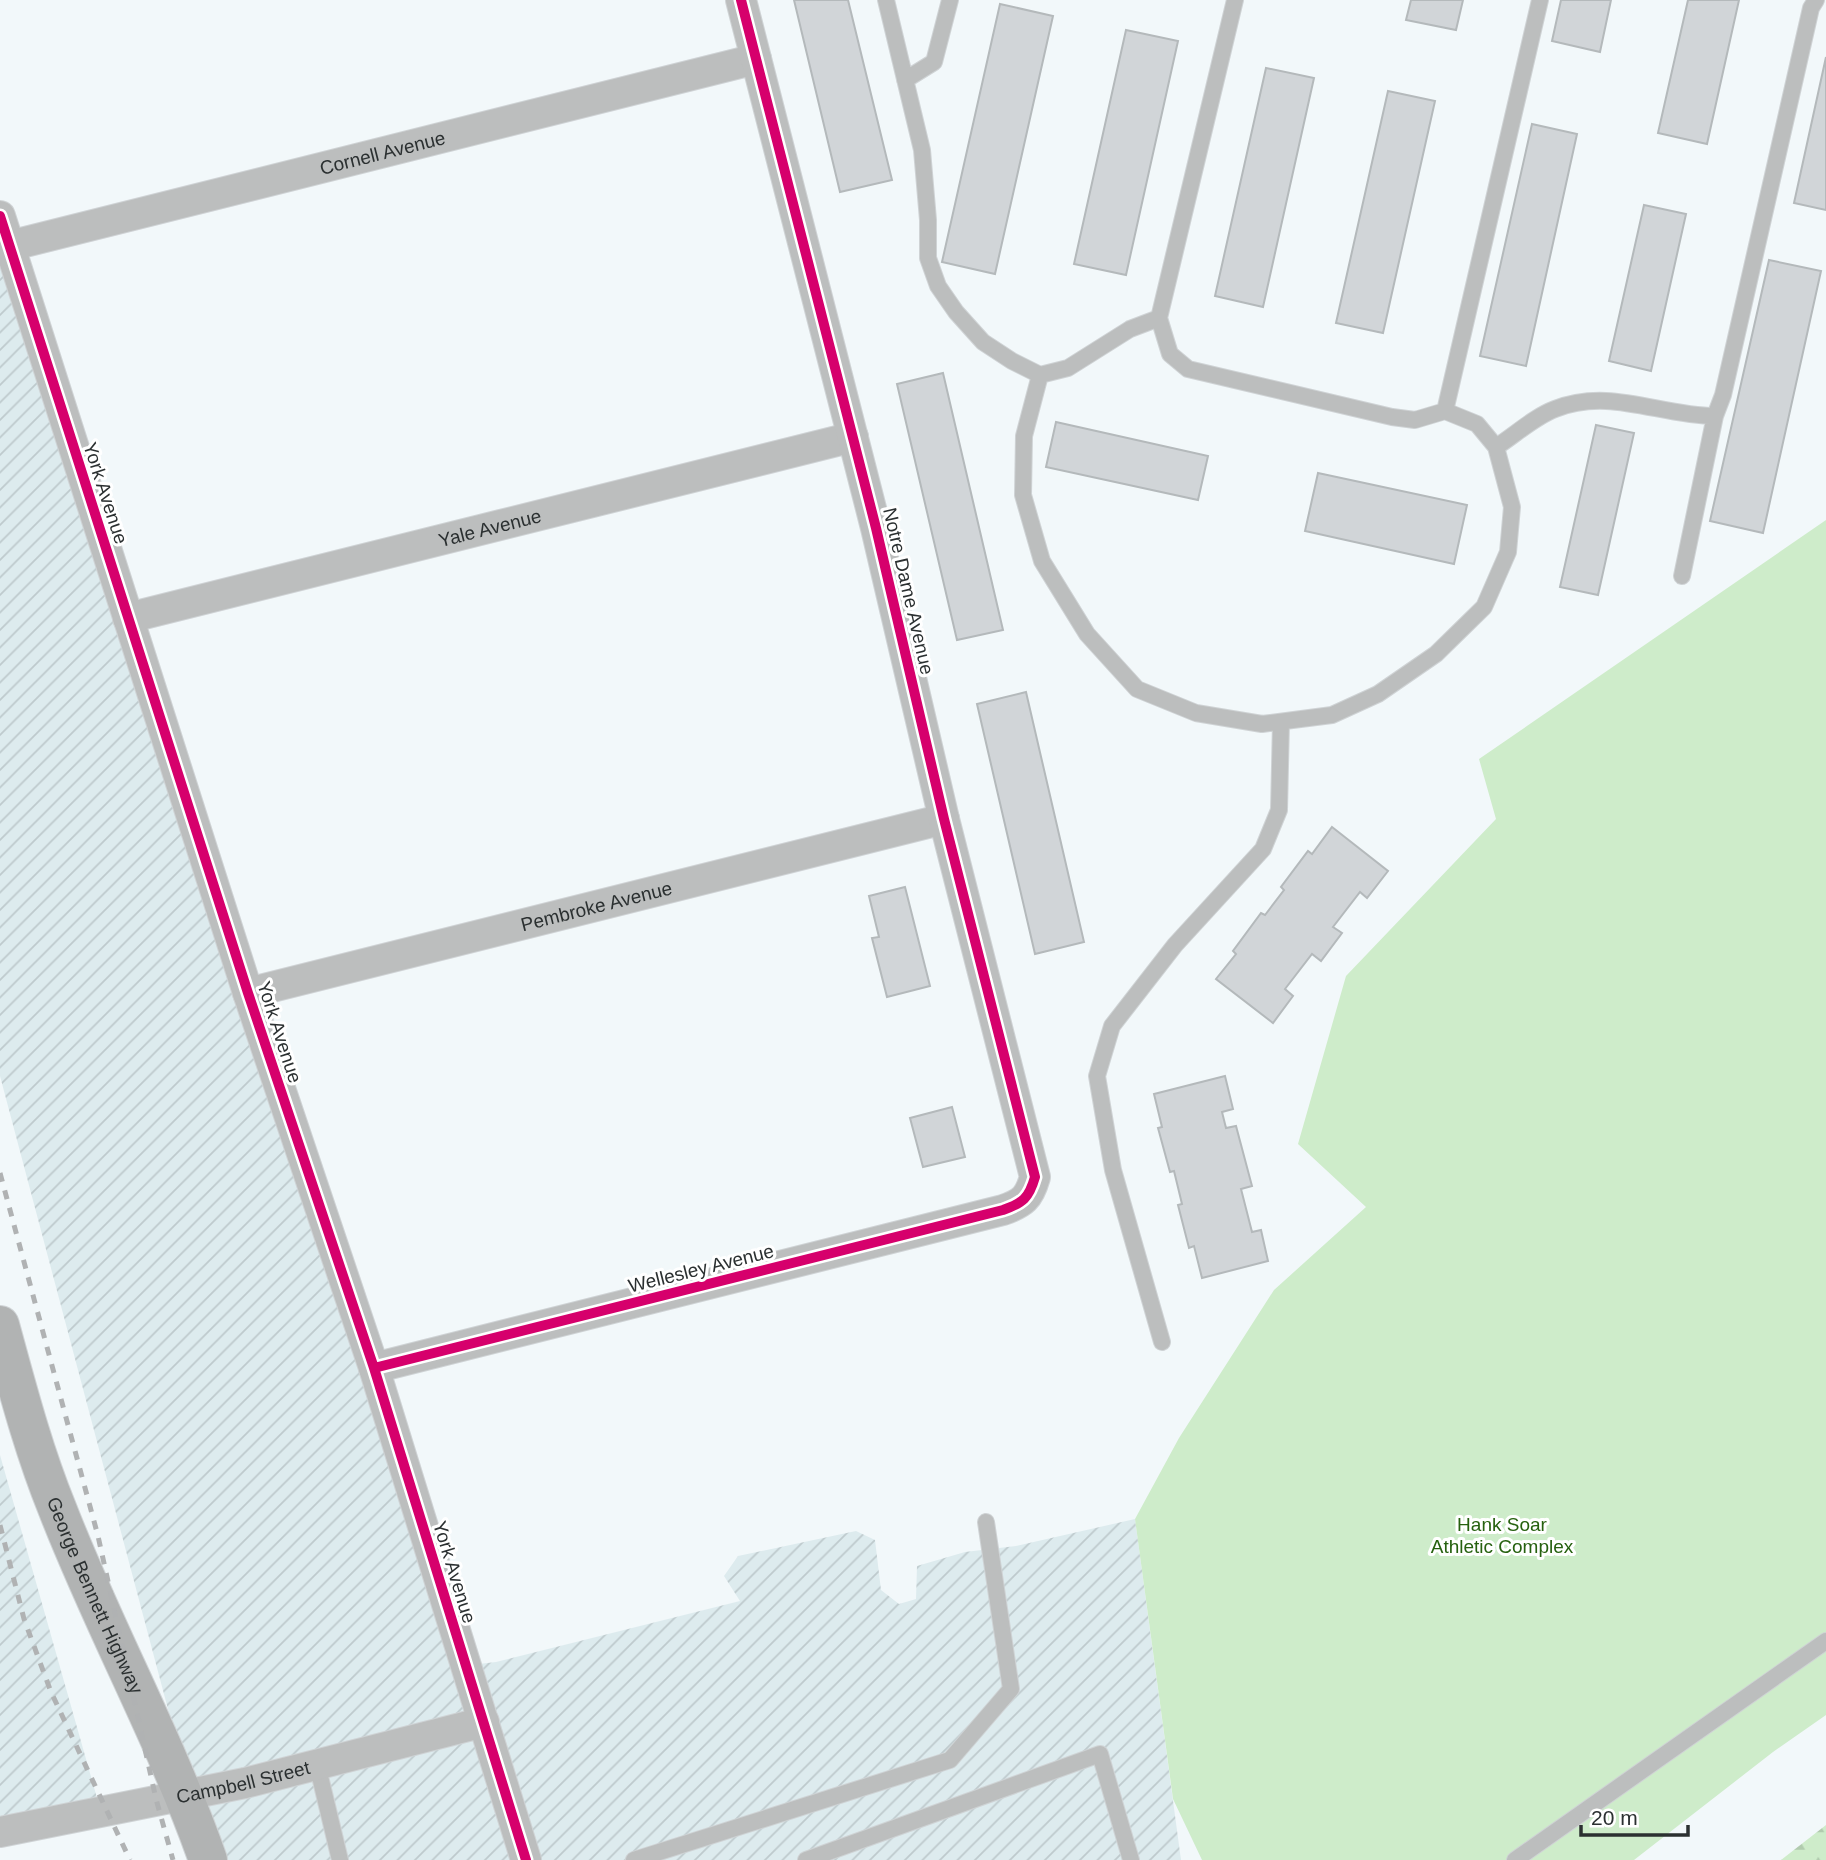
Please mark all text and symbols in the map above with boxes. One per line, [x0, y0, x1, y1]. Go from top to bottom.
street label: Cornell Avenue [318, 127, 448, 179]
street label: York Avenue [79, 440, 132, 547]
street label: Yale Avenue [437, 505, 544, 551]
street label: Notre Dame Avenue [879, 506, 938, 677]
street label: Pembroke Avenue [519, 877, 674, 935]
street label: York Avenue [253, 979, 306, 1086]
street label: Wellesley Avenue [626, 1240, 776, 1297]
street label: George Bennett Highway [43, 1494, 147, 1697]
park label: Hank Soar Athletic Complex [1431, 1514, 1574, 1557]
street label: York Avenue [429, 1519, 480, 1626]
street label: Campbell Street [174, 1757, 313, 1808]
scale bar [1581, 1794, 1688, 1838]
text: 20 m [1591, 1806, 1638, 1829]

